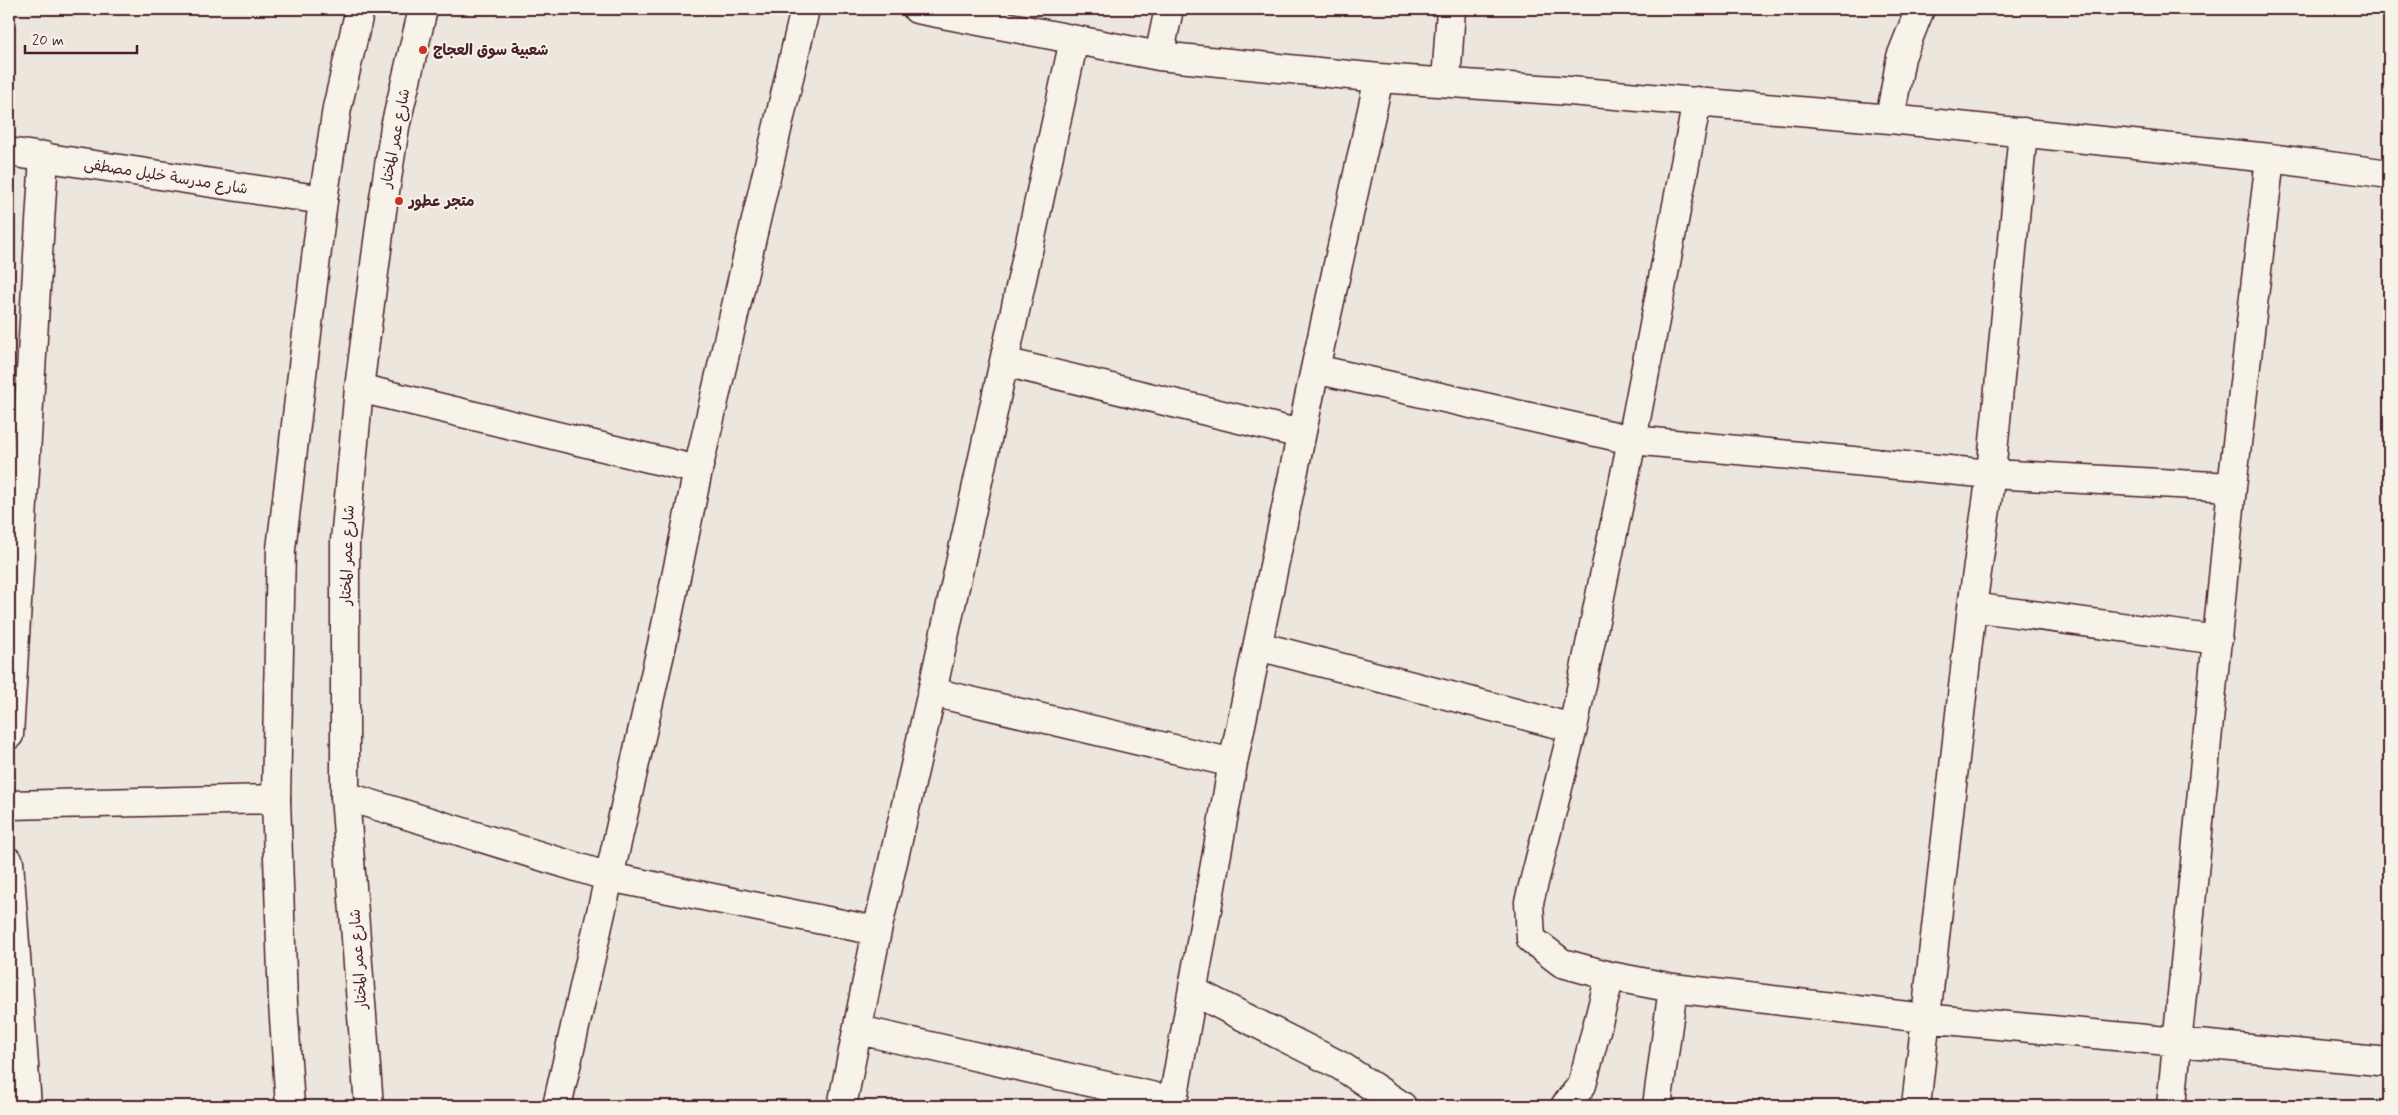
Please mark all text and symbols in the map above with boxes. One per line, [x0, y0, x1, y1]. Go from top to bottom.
scale bar [25, 22, 138, 54]
text: 20 m [32, 31, 64, 51]
place label: شعبية سوق العجاج [433, 41, 548, 61]
marker: شعبية سوق العجاج [417, 44, 429, 56]
street label: شارع عمر المختار [376, 87, 415, 190]
street label: شارع مدرسة خليل مصطفى [83, 154, 249, 200]
place label: متجر عطور [407, 192, 475, 212]
marker: متجر عطور [393, 195, 405, 207]
street label: شارع عمر المختار [336, 505, 360, 607]
street label: شارع عمر المختار [346, 908, 373, 1011]

